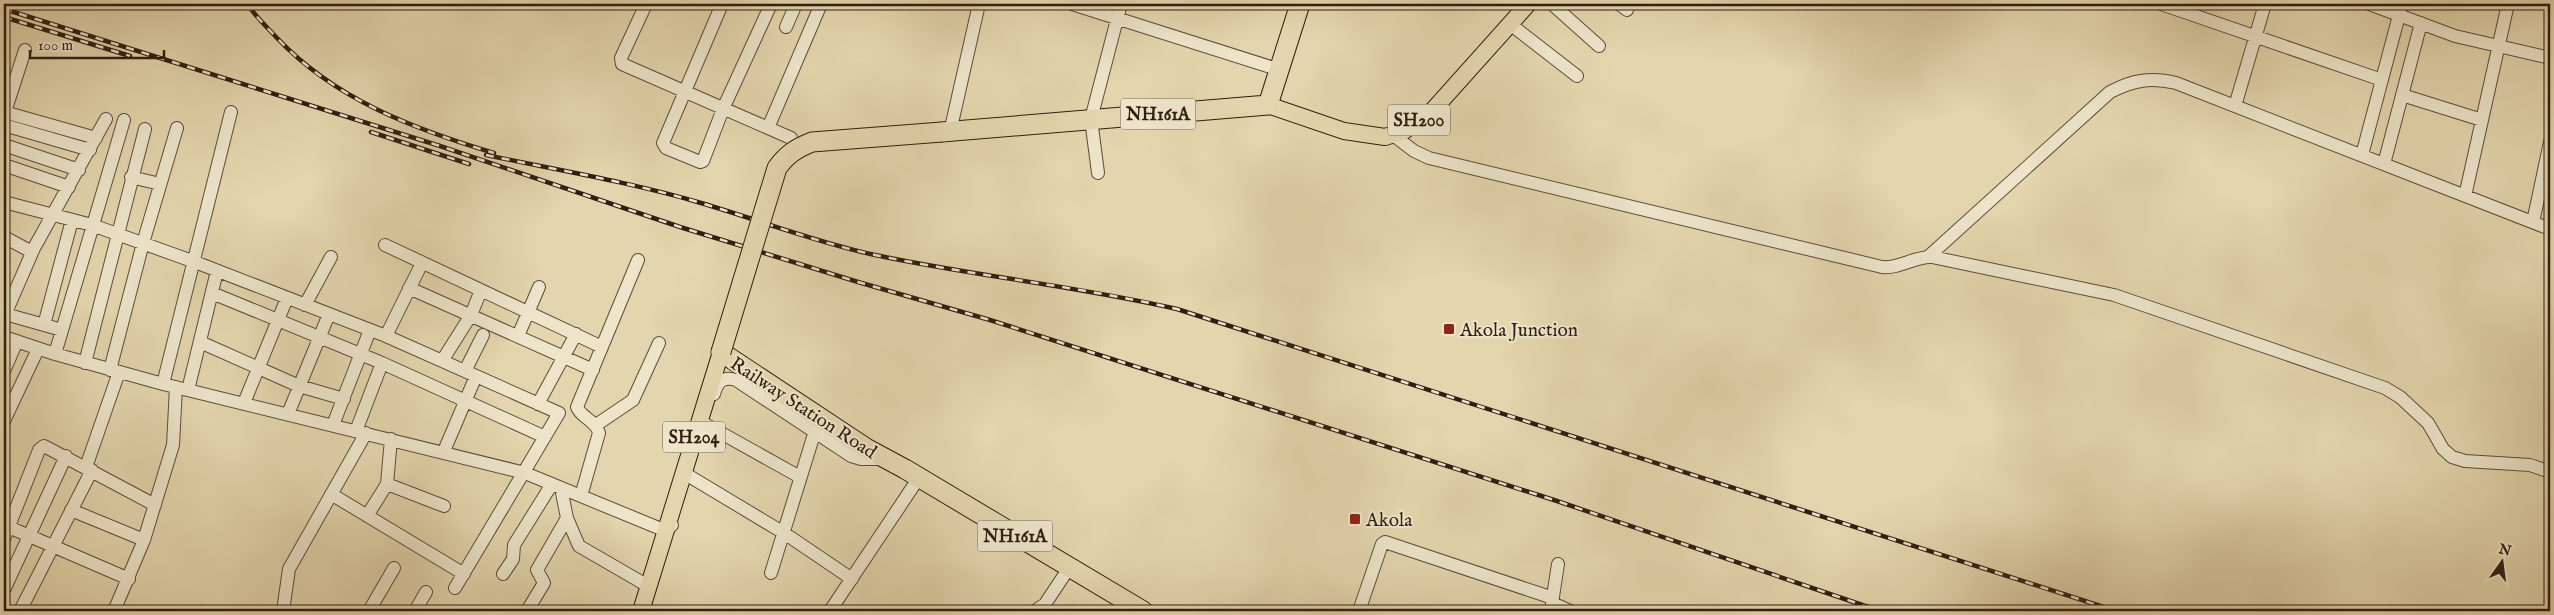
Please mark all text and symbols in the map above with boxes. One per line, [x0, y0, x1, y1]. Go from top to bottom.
scale bar [30, 28, 164, 60]
text: 100 m [38, 36, 74, 55]
road number: NH161A [1120, 98, 1196, 130]
road number: SH200 [1388, 104, 1450, 136]
place label: Akola Junction [1459, 319, 1578, 343]
marker: Akola Junction [1442, 322, 1456, 336]
street label: Railway Station Road [725, 352, 881, 465]
road number: SH204 [663, 422, 725, 452]
place label: Akola [1365, 509, 1413, 533]
marker: Akola [1348, 512, 1362, 526]
road number: NH161A [978, 520, 1052, 552]
north arrow [2476, 538, 2526, 588]
text: N [2496, 540, 2513, 561]

